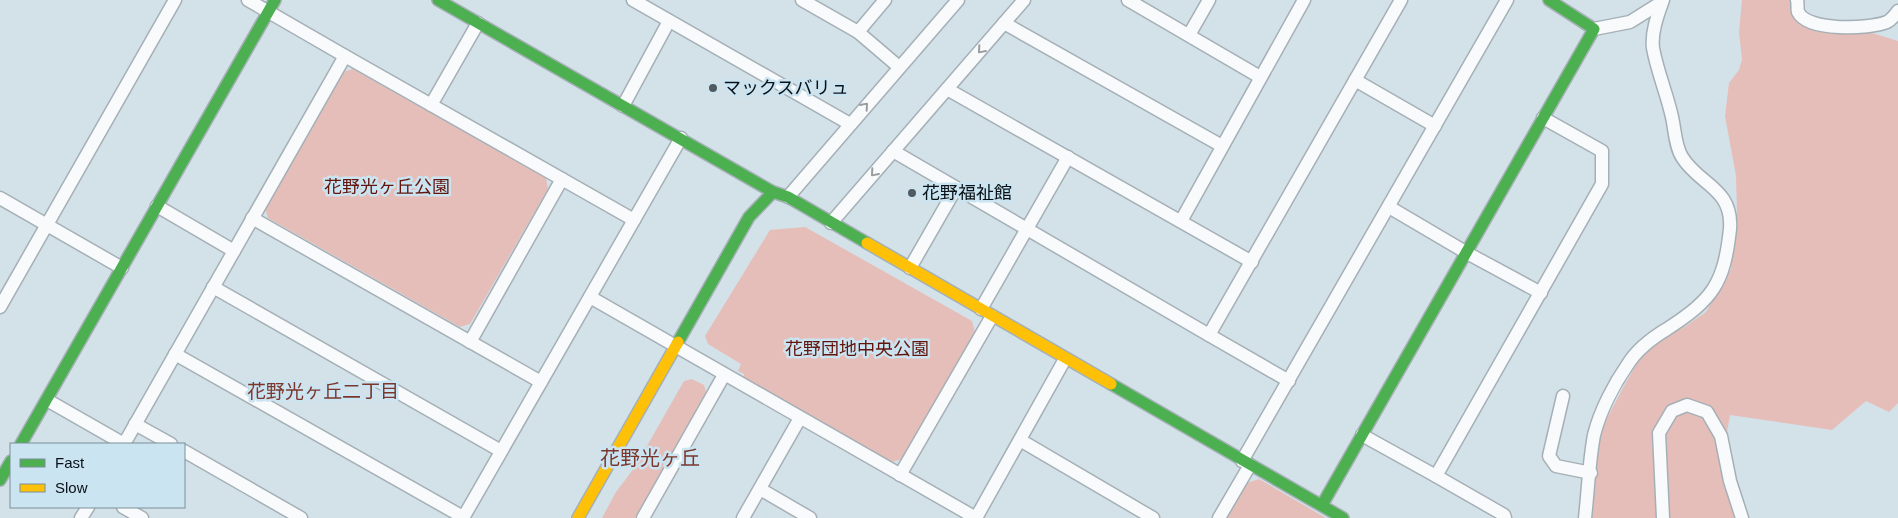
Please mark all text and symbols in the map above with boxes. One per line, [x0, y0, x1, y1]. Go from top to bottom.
one-way arrow [978, 45, 987, 54]
place label: マックスバリュ [723, 78, 848, 98]
marker: マックスバリュ [707, 82, 719, 94]
one-way arrow [859, 103, 868, 112]
one-way arrow [872, 167, 880, 176]
park label: 花野光ヶ丘公園 [324, 177, 450, 197]
place label: 花野福祉館 [922, 183, 1012, 203]
marker: 花野福祉館 [906, 187, 918, 199]
park label: 花野団地中央公園 [785, 339, 929, 359]
district label: 花野光ヶ丘二丁目 [247, 381, 399, 402]
legend [10, 443, 185, 508]
district label: 花野光ヶ丘 [600, 447, 700, 469]
text: Fast [55, 454, 85, 471]
text: Slow [55, 479, 88, 496]

